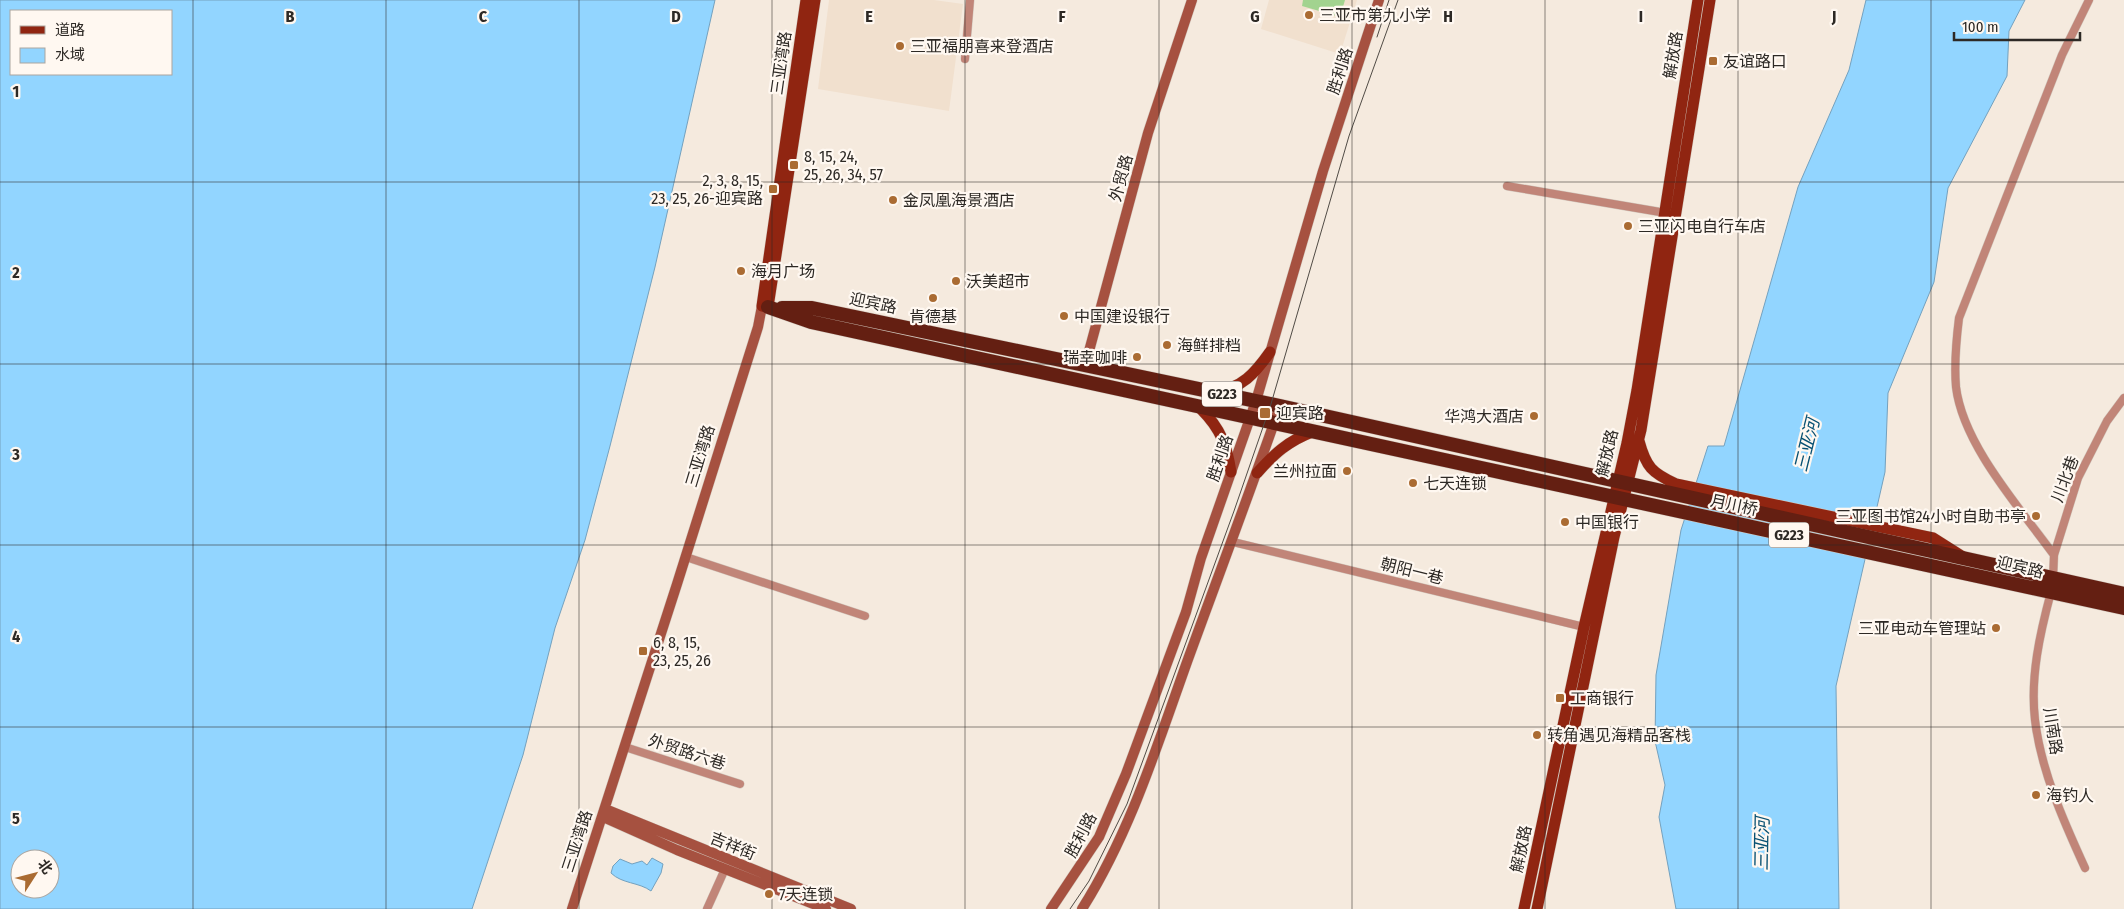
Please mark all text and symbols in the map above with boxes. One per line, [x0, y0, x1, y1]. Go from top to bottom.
place label: 三亚市第九小学 [1319, 6, 1431, 25]
text: B [286, 7, 295, 26]
text: C [479, 7, 488, 26]
text: D [671, 7, 681, 26]
text: E [865, 7, 873, 26]
text: F [1058, 7, 1066, 26]
text: G [1250, 7, 1260, 26]
text: H [1443, 7, 1453, 26]
text: I [1639, 7, 1643, 26]
text: J [1831, 7, 1836, 26]
marker: 三亚市第九小学 [1303, 9, 1315, 21]
legend [10, 10, 172, 75]
scale bar [1954, 10, 2080, 42]
text: 100 m [1962, 18, 1999, 36]
text: 道路 [55, 21, 85, 39]
street label: 三亚湾路 [767, 30, 795, 96]
street label: 解放路 [1660, 30, 1686, 80]
place label: 三亚福朋喜来登酒店 [910, 37, 1054, 56]
marker: 三亚福朋喜来登酒店 [894, 40, 906, 52]
street label: 胜利路 [1324, 45, 1356, 97]
text: 水域 [55, 46, 85, 64]
place label: 友谊路口 [1723, 52, 1787, 71]
marker: 友谊路口 [1707, 55, 1719, 67]
text: 1 [13, 82, 19, 101]
place label: 8, 15, 24, 25, 26, 34, 57 [804, 147, 884, 184]
street label: 外贸路 [1106, 152, 1136, 204]
marker: 8, 15, 24, 25, 26, 34, 57 [788, 159, 800, 171]
place label: 2, 3, 8, 15, 23, 25, 26-迎宾路 [651, 171, 763, 208]
marker: 2, 3, 8, 15, 23, 25, 26-迎宾路 [767, 183, 779, 195]
place label: 金凤凰海景酒店 [903, 191, 1015, 210]
marker: 金凤凰海景酒店 [887, 194, 899, 206]
place label: 三亚闪电自行车店 [1638, 217, 1766, 236]
marker: 三亚闪电自行车店 [1622, 220, 1634, 232]
place label: 海月广场 [751, 262, 815, 281]
text: 2 [11, 263, 20, 282]
marker: 海月广场 [735, 265, 747, 277]
place label: 沃美超市 [966, 272, 1030, 291]
marker: 沃美超市 [950, 275, 962, 287]
street label: 迎宾路 [848, 289, 898, 317]
marker: 肯德基 [927, 292, 939, 304]
place label: 肯德基 [909, 307, 957, 326]
place label: 中国建设银行 [1074, 307, 1170, 326]
marker: 中国建设银行 [1058, 310, 1070, 322]
place label: 海鲜排档 [1177, 336, 1241, 355]
marker: 海鲜排档 [1161, 339, 1173, 351]
place label: 瑞幸咖啡 [1063, 348, 1127, 367]
marker: 瑞幸咖啡 [1131, 351, 1143, 363]
road number: G223 [1202, 382, 1242, 406]
place label: 迎宾路 [1276, 404, 1324, 423]
marker: 迎宾路 [1258, 406, 1272, 420]
place label: 华鸿大酒店 [1444, 407, 1524, 426]
marker: 华鸿大酒店 [1528, 410, 1540, 422]
water label: 三亚河 [1790, 413, 1825, 474]
street label: 三亚湾路 [682, 423, 718, 489]
street label: 解放路 [1592, 427, 1622, 479]
street label: 胜利路 [1203, 432, 1237, 484]
text: 3 [11, 445, 20, 464]
street label: 川北巷 [2048, 453, 2082, 505]
place label: 兰州拉面 [1273, 462, 1337, 481]
marker: 兰州拉面 [1341, 465, 1353, 477]
place label: 七天连锁 [1423, 474, 1487, 493]
marker: 七天连锁 [1407, 477, 1419, 489]
street label: 月川桥 [1709, 491, 1759, 519]
place label: 三亚图书馆24小时自助书亭 [1836, 507, 2026, 526]
marker: 三亚图书馆24小时自助书亭 [2030, 510, 2042, 522]
place label: 中国银行 [1575, 513, 1639, 532]
marker: 中国银行 [1559, 516, 1571, 528]
road number: G223 [1769, 522, 1809, 548]
street label: 迎宾路 [1994, 552, 2046, 582]
street label: 朝阳一巷 [1379, 554, 1445, 588]
place label: 三亚电动车管理站 [1858, 619, 1986, 638]
marker: 三亚电动车管理站 [1990, 622, 2002, 634]
text: 4 [12, 627, 20, 646]
place label: 6, 8, 15, 23, 25, 26 [653, 633, 711, 670]
marker: 6, 8, 15, 23, 25, 26 [637, 645, 649, 657]
place label: 工商银行 [1570, 689, 1634, 708]
marker: 工商银行 [1554, 692, 1566, 704]
street label: 川南路 [2040, 706, 2066, 756]
place label: 转角遇见海精品客栈 [1547, 726, 1691, 745]
marker: 转角遇见海精品客栈 [1531, 729, 1543, 741]
street label: 外贸路六巷 [646, 731, 728, 773]
place label: 海钓人 [2046, 786, 2094, 805]
marker: 海钓人 [2030, 789, 2042, 801]
street label: 三亚湾路 [558, 808, 596, 874]
text: 5 [12, 809, 20, 828]
street label: 胜利路 [1061, 809, 1101, 861]
water label: 三亚河 [1751, 814, 1774, 871]
street label: 解放路 [1507, 824, 1535, 874]
street label: 吉祥街 [707, 828, 759, 864]
north arrow [10, 849, 60, 899]
text: 北 [34, 856, 56, 877]
place label: 7天连锁 [779, 885, 833, 904]
marker: 7天连锁 [763, 888, 775, 900]

